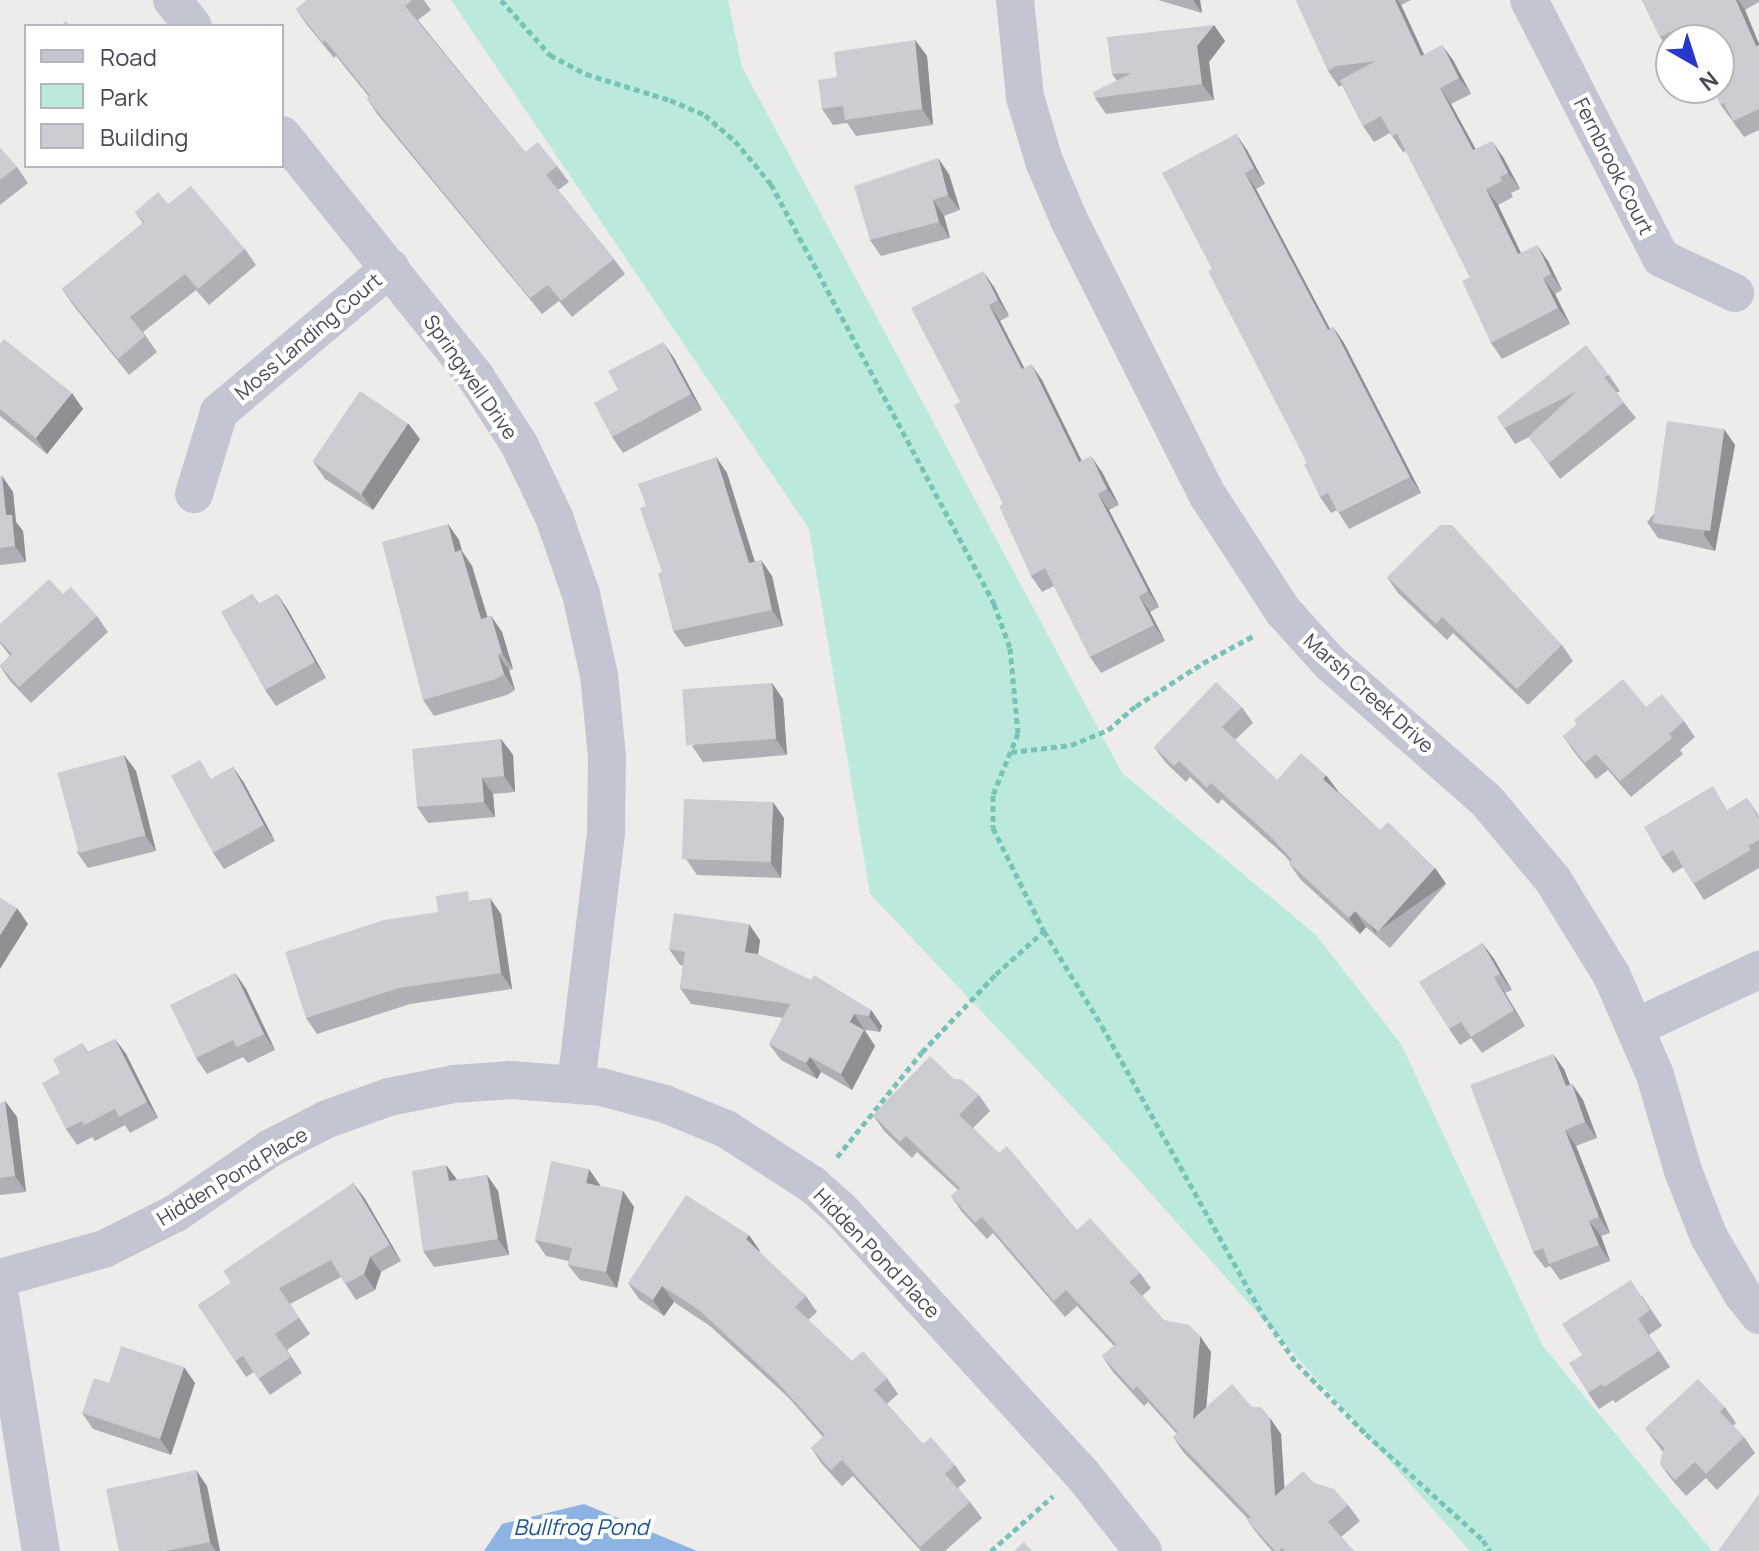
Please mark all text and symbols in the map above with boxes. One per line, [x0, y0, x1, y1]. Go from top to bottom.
legend [24, 24, 284, 168]
north arrow [1655, 24, 1735, 104]
text: Road [100, 40, 157, 73]
text: N [1693, 64, 1724, 98]
text: Park [100, 80, 148, 113]
street label: Fernbrook Court [1569, 94, 1659, 238]
text: Building [100, 120, 188, 153]
street label: Moss Landing Court [230, 268, 386, 404]
street label: Springwell Drive [419, 310, 523, 444]
street label: Marsh Creek Drive [1299, 628, 1439, 758]
street label: Hidden Pond Place [152, 1122, 312, 1230]
street label: Hidden Pond Place [809, 1183, 945, 1323]
water label: Bullfrog Pond [513, 1515, 649, 1541]

